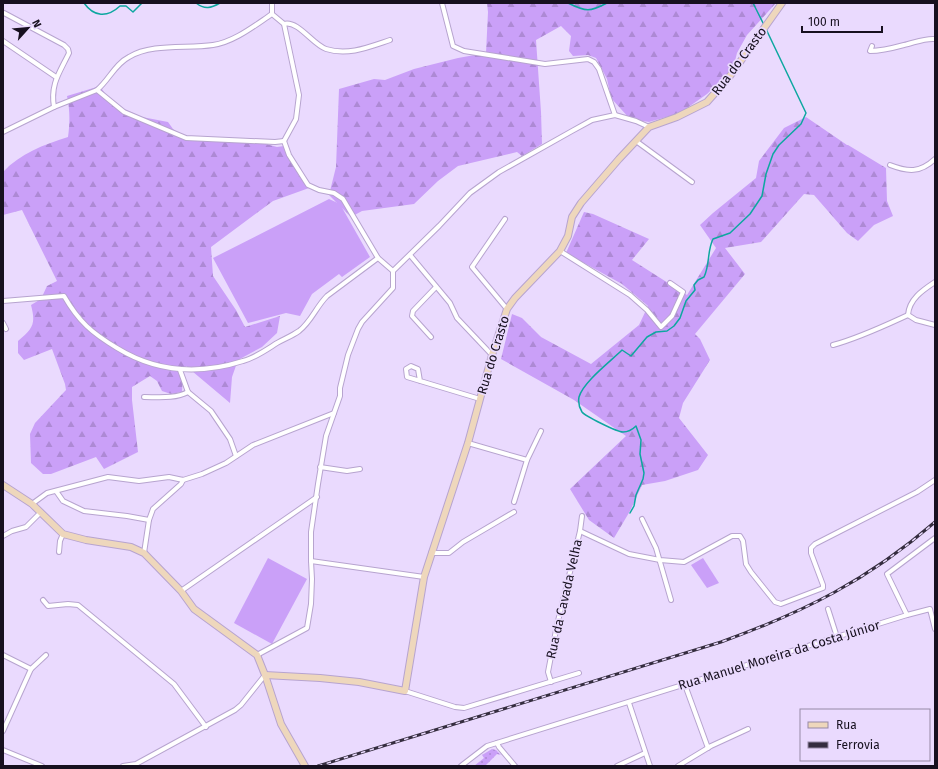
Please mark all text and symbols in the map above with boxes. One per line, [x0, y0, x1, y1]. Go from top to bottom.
north arrow [8, 8, 48, 48]
scale bar [802, 8, 882, 34]
text: 100 m [808, 15, 840, 29]
text: N [29, 17, 44, 30]
street label: Rua do Crasto [708, 24, 770, 98]
street label: Rua do Crasto [474, 314, 512, 396]
street label: Rua da Cavada Velha [543, 538, 585, 660]
street label: Rua Manuel Moreira da Costa Júnior [676, 617, 882, 693]
legend [800, 709, 930, 761]
text: Rua [836, 718, 857, 732]
text: Ferrovia [836, 738, 880, 752]

